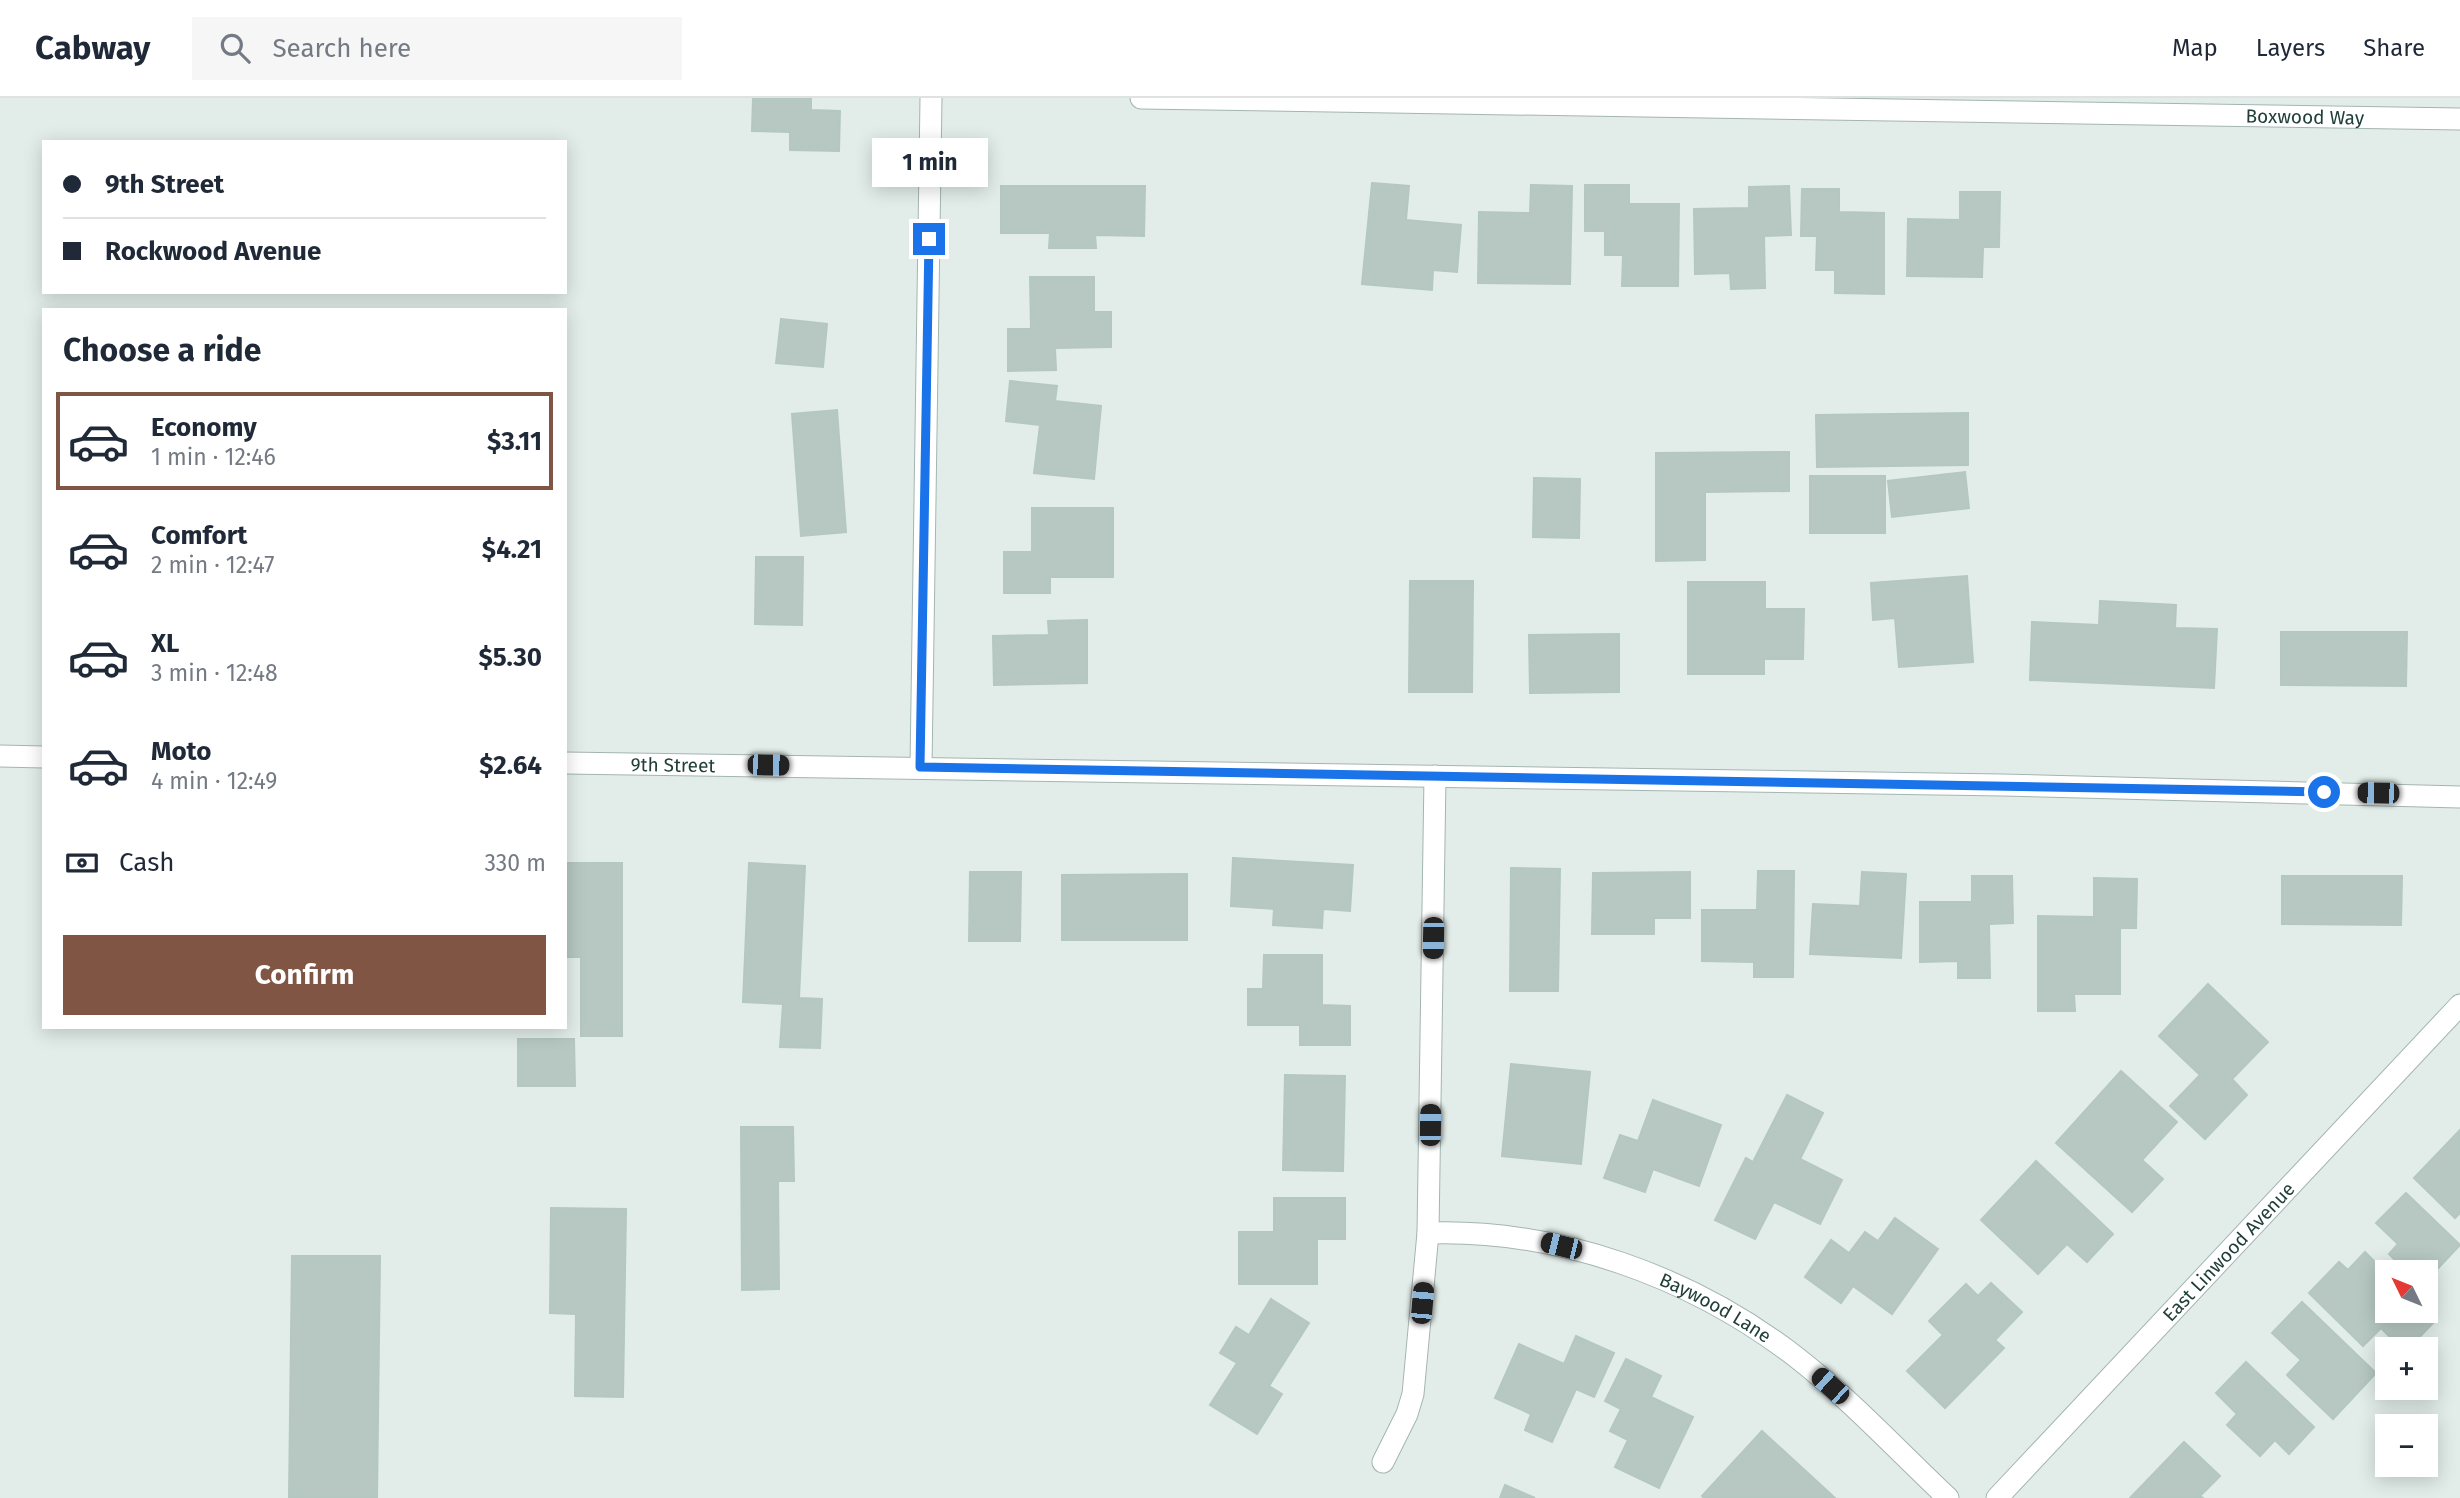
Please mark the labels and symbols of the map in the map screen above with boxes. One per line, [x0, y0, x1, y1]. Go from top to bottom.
street label: Boxwood Way [2245, 105, 2365, 129]
callout: 1 min [871, 138, 987, 186]
route end [913, 223, 945, 255]
street label: 9th Street [631, 753, 716, 777]
car [747, 754, 790, 776]
route start [2308, 776, 2340, 808]
car [2357, 782, 2400, 804]
car [1423, 917, 1444, 959]
car [1420, 1104, 1441, 1146]
street label: East Linwood Avenue [2158, 1178, 2300, 1326]
car [1539, 1231, 1584, 1261]
north arrow [2375, 1260, 2438, 1323]
street label: Baywood Lane [1656, 1268, 1776, 1348]
car [1410, 1281, 1435, 1325]
car [1808, 1364, 1853, 1408]

